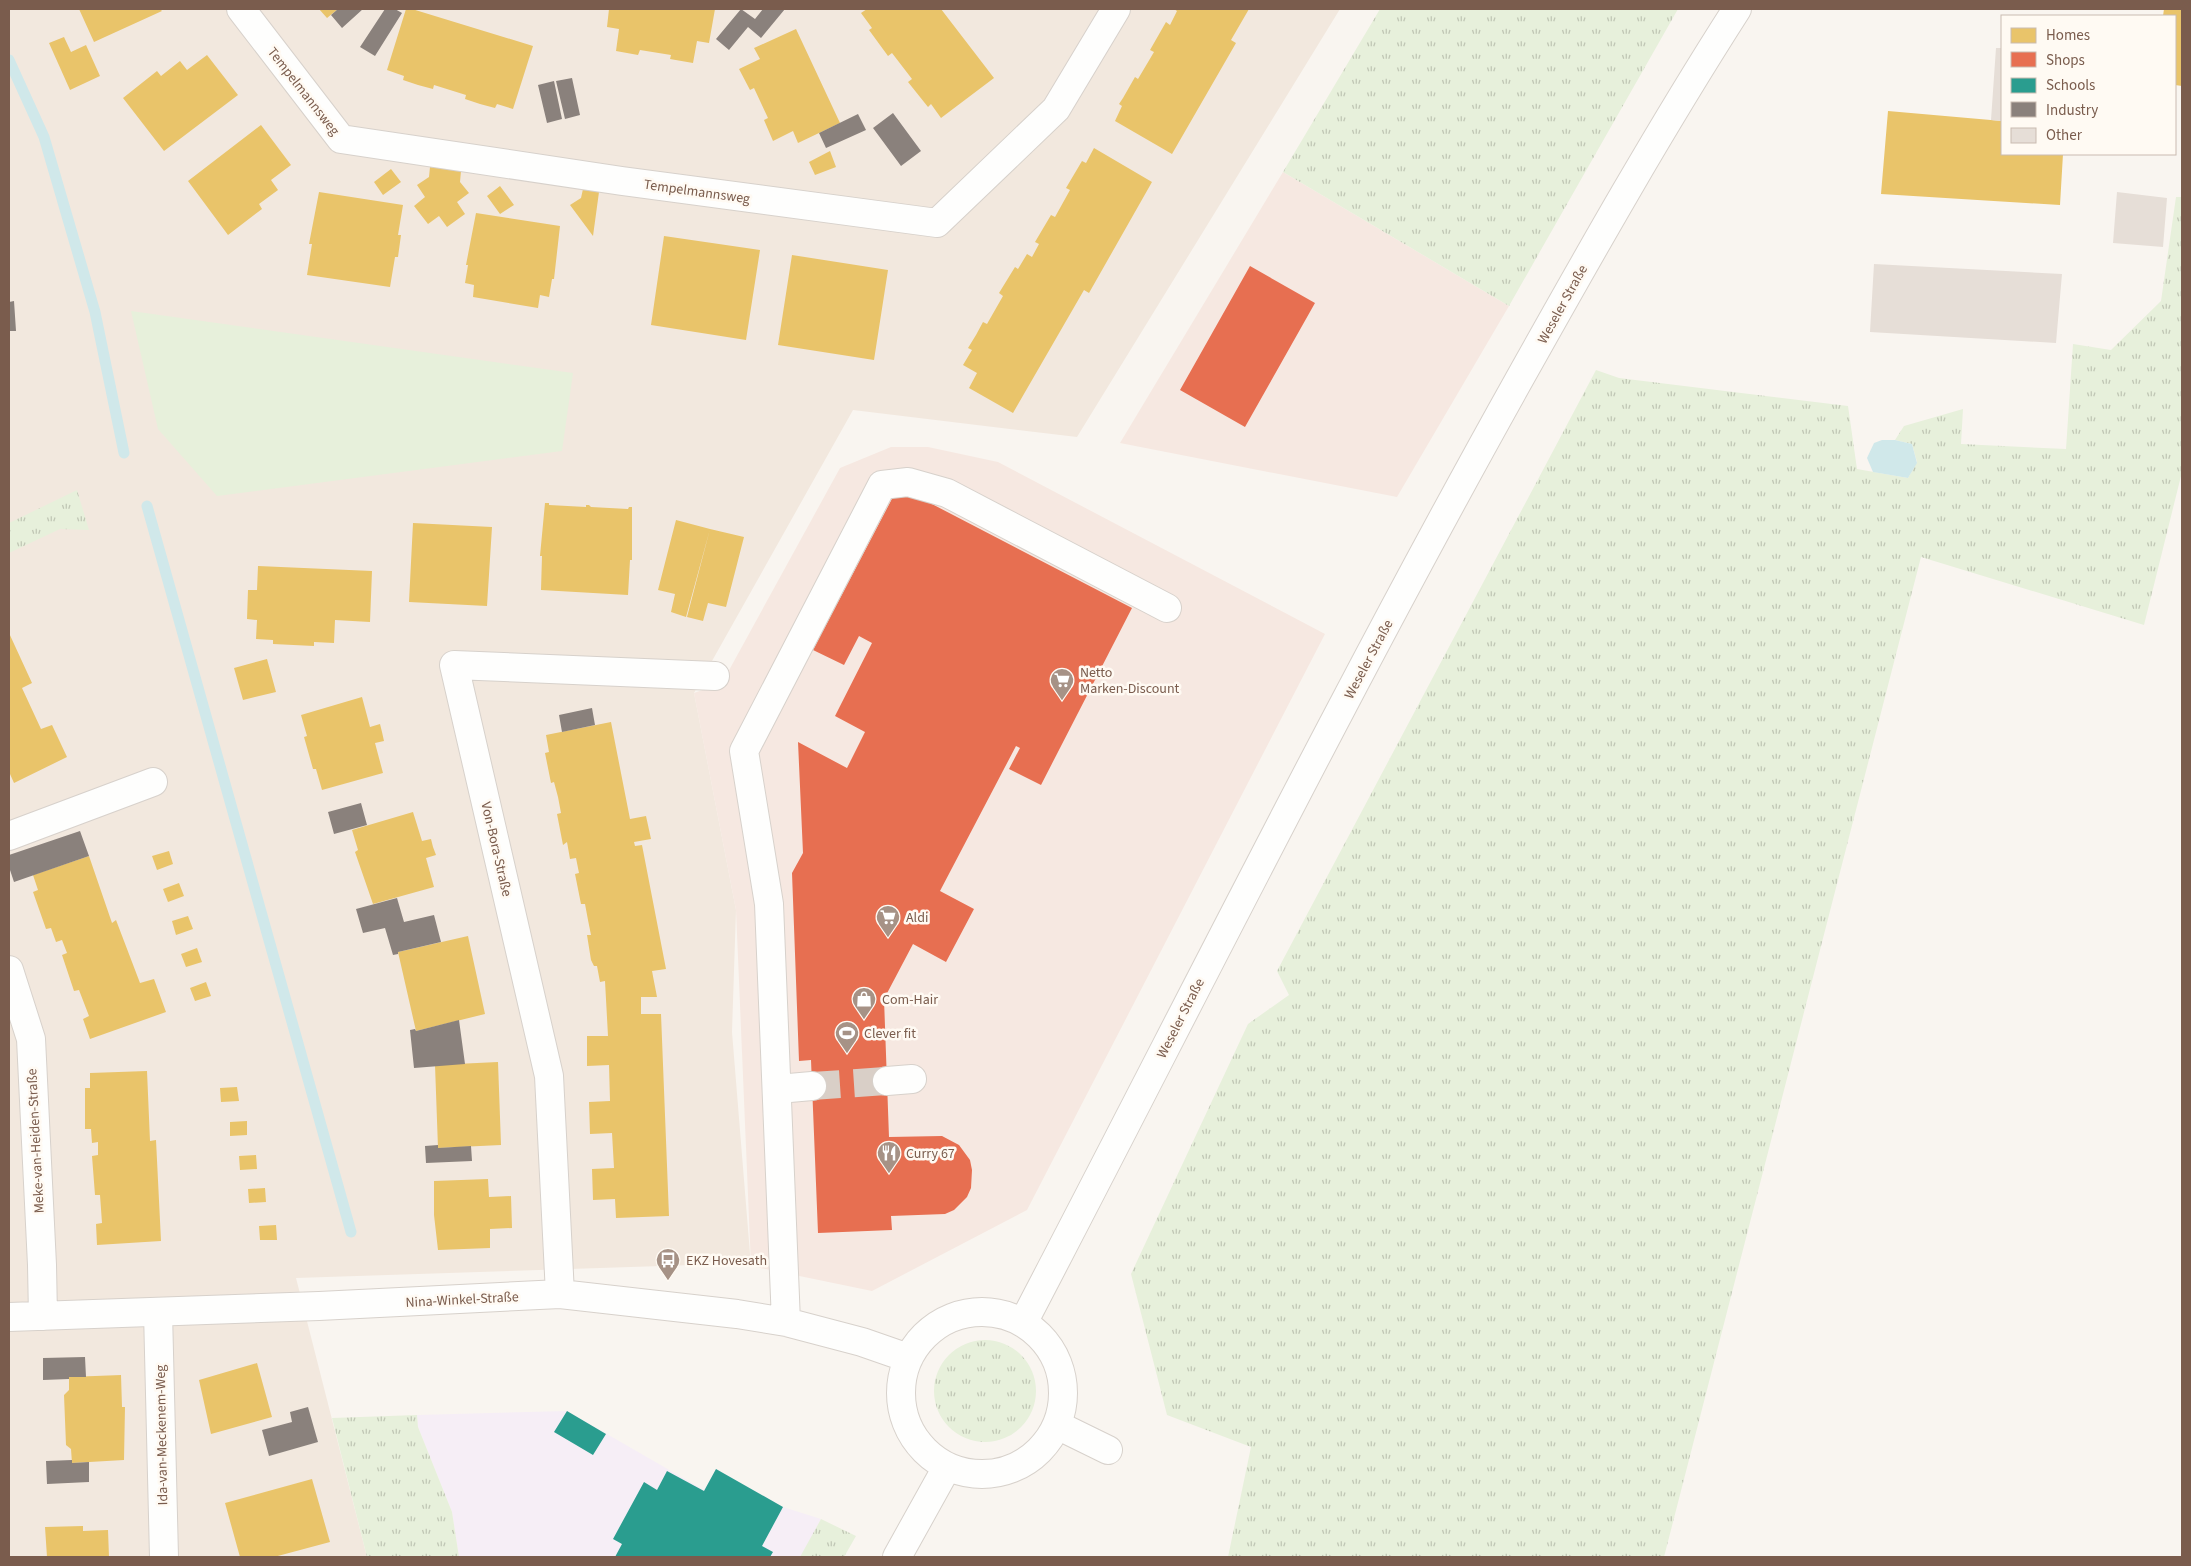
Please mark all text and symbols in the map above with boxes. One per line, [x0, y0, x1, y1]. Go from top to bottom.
legend [2001, 15, 2176, 155]
text: Homes [2046, 25, 2090, 46]
street label: Tempelmannsweg [262, 43, 344, 140]
text: Shops [2046, 50, 2085, 71]
text: Schools [2046, 75, 2095, 96]
text: Industry [2046, 100, 2098, 121]
text: Other [2046, 125, 2083, 146]
street label: Tempelmannsweg [642, 175, 751, 209]
street label: Weseler Straße [1533, 261, 1593, 348]
street label: Weseler Straße [1340, 616, 1398, 703]
place label: Netto Marken-Discount [1080, 663, 1180, 699]
supermarket icon: Netto Marken-Discount [1049, 667, 1075, 701]
street label: Von-Bora-Straße [475, 800, 517, 899]
supermarket icon: Aldi [875, 904, 901, 938]
place label: Aldi [906, 908, 928, 928]
street label: Weseler Straße [1152, 975, 1210, 1062]
shop icon: Com-Hair [851, 986, 877, 1020]
place label: Com-Hair [882, 990, 938, 1010]
sports icon: Clever fit [834, 1020, 860, 1054]
place label: Clever fit [864, 1024, 916, 1044]
street label: Meke-van-Heiden-Straße [22, 1068, 50, 1214]
restaurant icon: Curry 67 [876, 1140, 902, 1174]
place label: Curry 67 [906, 1144, 955, 1164]
bus stop icon: EKZ Hovesath [655, 1247, 681, 1281]
place label: EKZ Hovesath [686, 1251, 767, 1271]
street label: Nina-Winkel-Straße [405, 1287, 519, 1313]
street label: Ida-van-Meckenem-Weg [151, 1365, 173, 1505]

